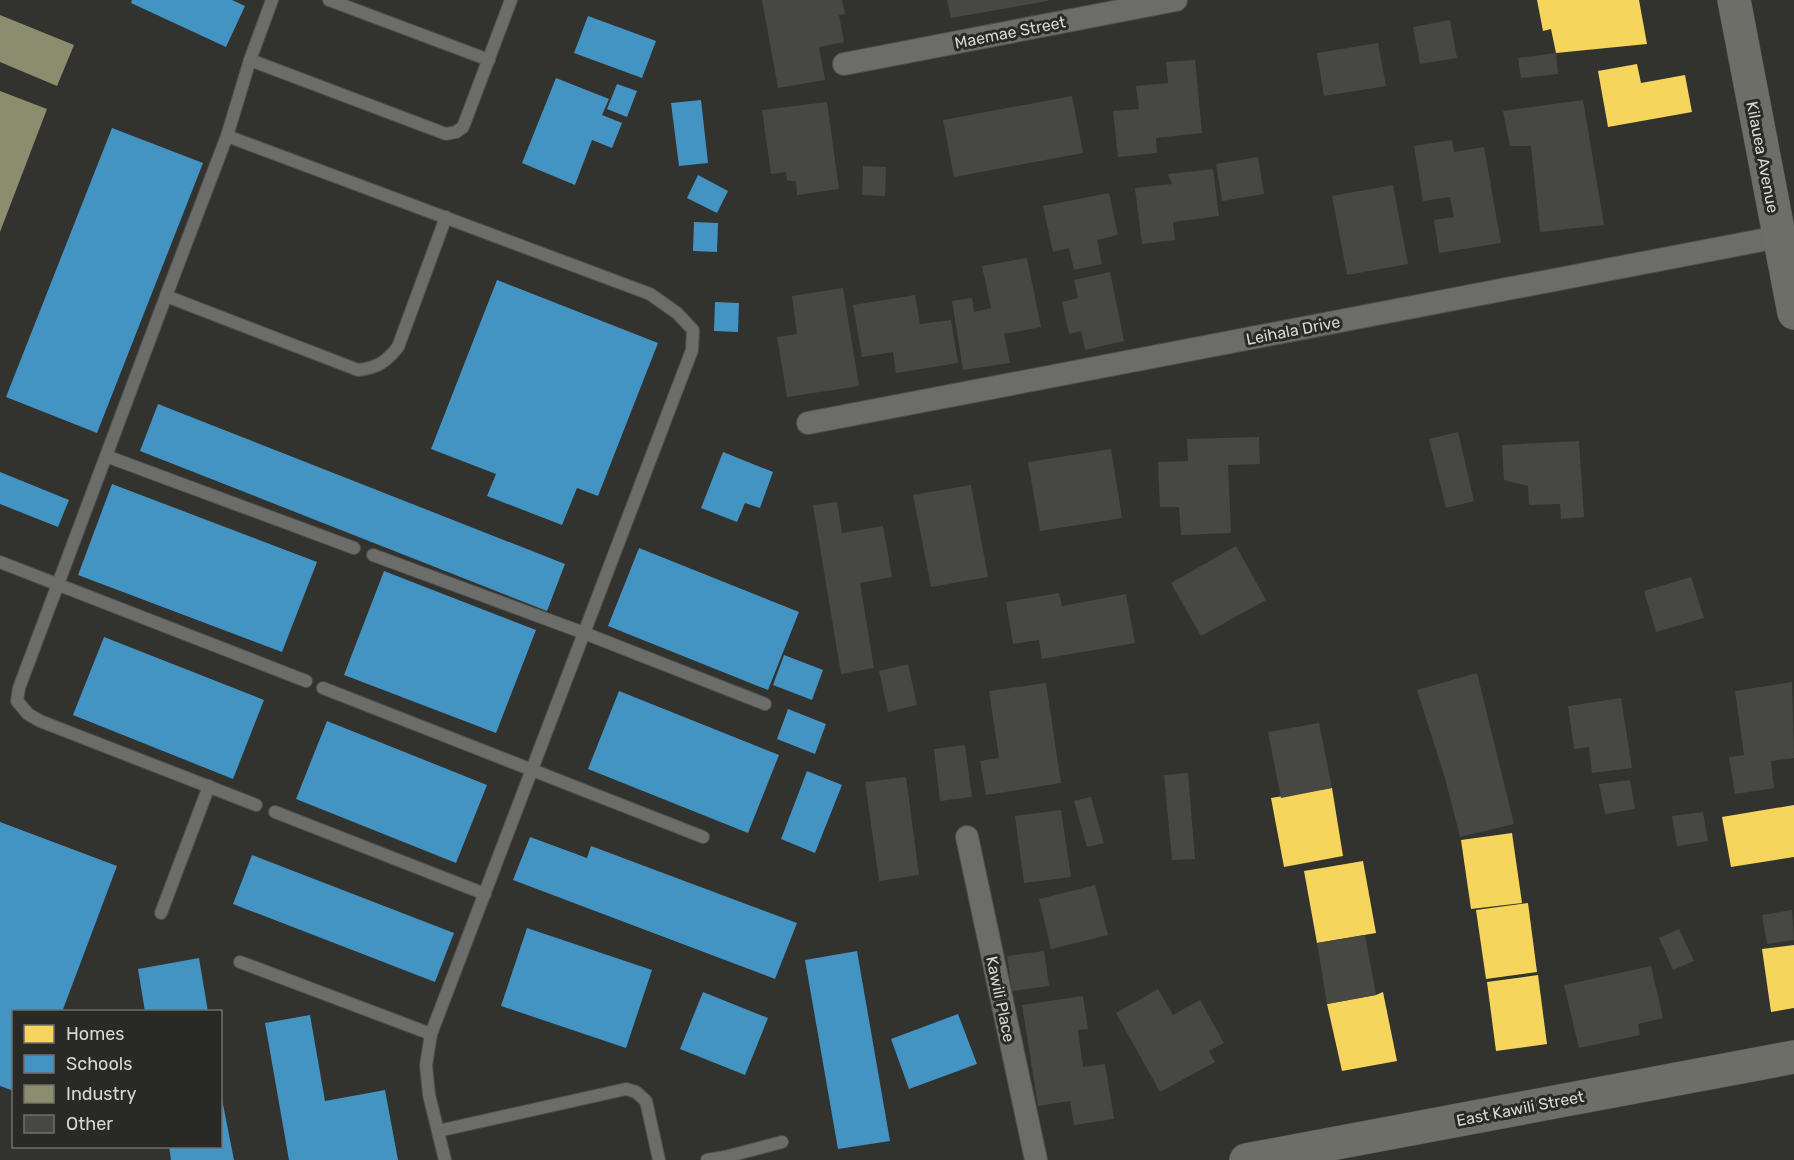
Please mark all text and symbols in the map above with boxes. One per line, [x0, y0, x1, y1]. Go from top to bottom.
street label: Maemae Street [953, 12, 1067, 53]
street label: Kilauea Avenue [1742, 100, 1783, 214]
street label: Leihala Drive [1244, 312, 1342, 349]
street label: Kawili Place [982, 954, 1019, 1044]
legend [12, 1010, 222, 1148]
text: Homes [66, 1023, 124, 1045]
text: Schools [66, 1053, 132, 1075]
text: Industry [66, 1083, 136, 1105]
street label: East Kawili Street [1455, 1087, 1586, 1130]
text: Other [66, 1113, 113, 1135]

